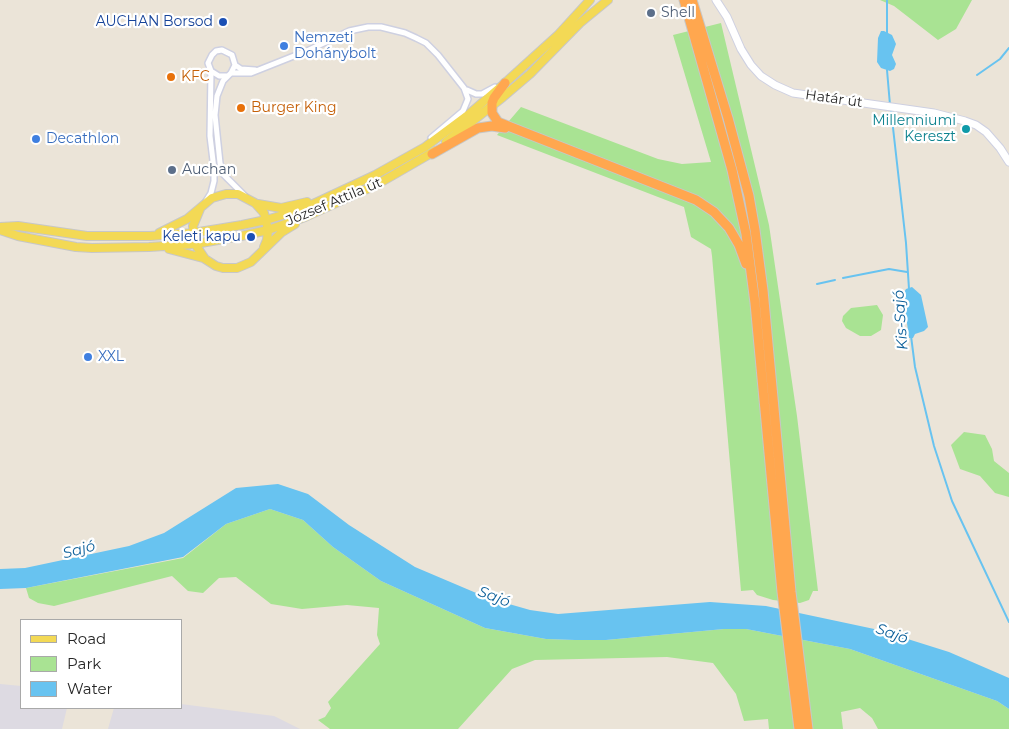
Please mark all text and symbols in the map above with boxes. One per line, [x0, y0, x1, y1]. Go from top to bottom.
place label: Shell [661, 5, 695, 21]
marker: Shell [645, 7, 657, 19]
place label: AUCHAN Borsod [96, 14, 213, 30]
marker: AUCHAN Borsod [217, 16, 229, 28]
place label: Nemzeti Dohánybolt [294, 30, 376, 62]
marker: Nemzeti Dohánybolt [278, 40, 290, 52]
place label: KFC [181, 69, 210, 85]
marker: KFC [165, 71, 177, 83]
street label: Határ út [804, 87, 864, 111]
place label: Burger King [251, 100, 337, 116]
marker: Burger King [235, 102, 247, 114]
place label: Millenniumi Kereszt [872, 113, 956, 146]
marker: Millenniumi Kereszt [960, 123, 972, 135]
place label: Decathlon [46, 131, 119, 147]
marker: Decathlon [30, 133, 42, 145]
place label: Auchan [182, 162, 236, 178]
marker: Auchan [166, 164, 178, 176]
street label: József Attila út [284, 174, 384, 230]
place label: Keleti kapu [162, 229, 241, 245]
marker: Keleti kapu [245, 231, 257, 243]
water label: Kis-Sajó [890, 289, 912, 351]
place label: XXL [98, 349, 124, 365]
marker: XXL [82, 351, 94, 363]
water label: Sajó [61, 537, 97, 563]
water label: Sajó [475, 583, 513, 611]
legend [20, 619, 182, 709]
water label: Sajó [873, 620, 911, 648]
text: Road [67, 629, 106, 648]
text: Park [67, 654, 101, 673]
text: Water [67, 679, 113, 698]

